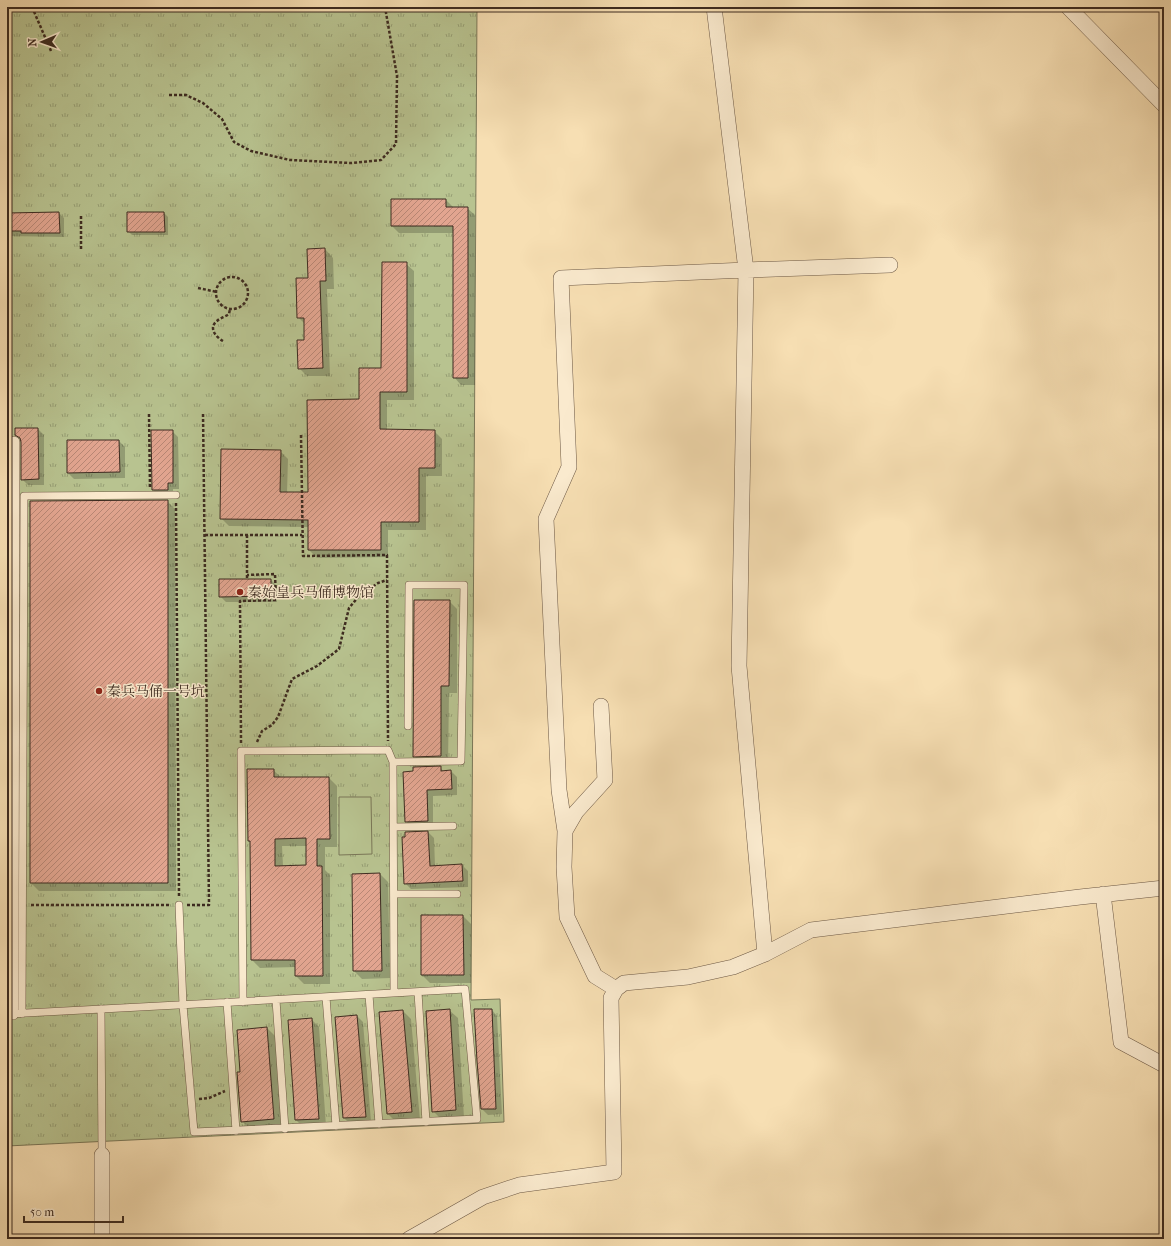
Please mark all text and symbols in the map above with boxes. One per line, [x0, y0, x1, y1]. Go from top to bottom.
north arrow [22, 22, 62, 62]
text: N [26, 37, 39, 47]
place label: 秦始皇兵马俑博物馆 [248, 584, 374, 601]
marker: 秦始皇兵马俑博物馆 [235, 587, 245, 597]
place label: 秦兵马俑一号坑 [107, 683, 205, 700]
marker: 秦兵马俑一号坑 [94, 686, 104, 696]
scale bar [24, 1198, 123, 1224]
text: 50 m [30, 1205, 54, 1219]

